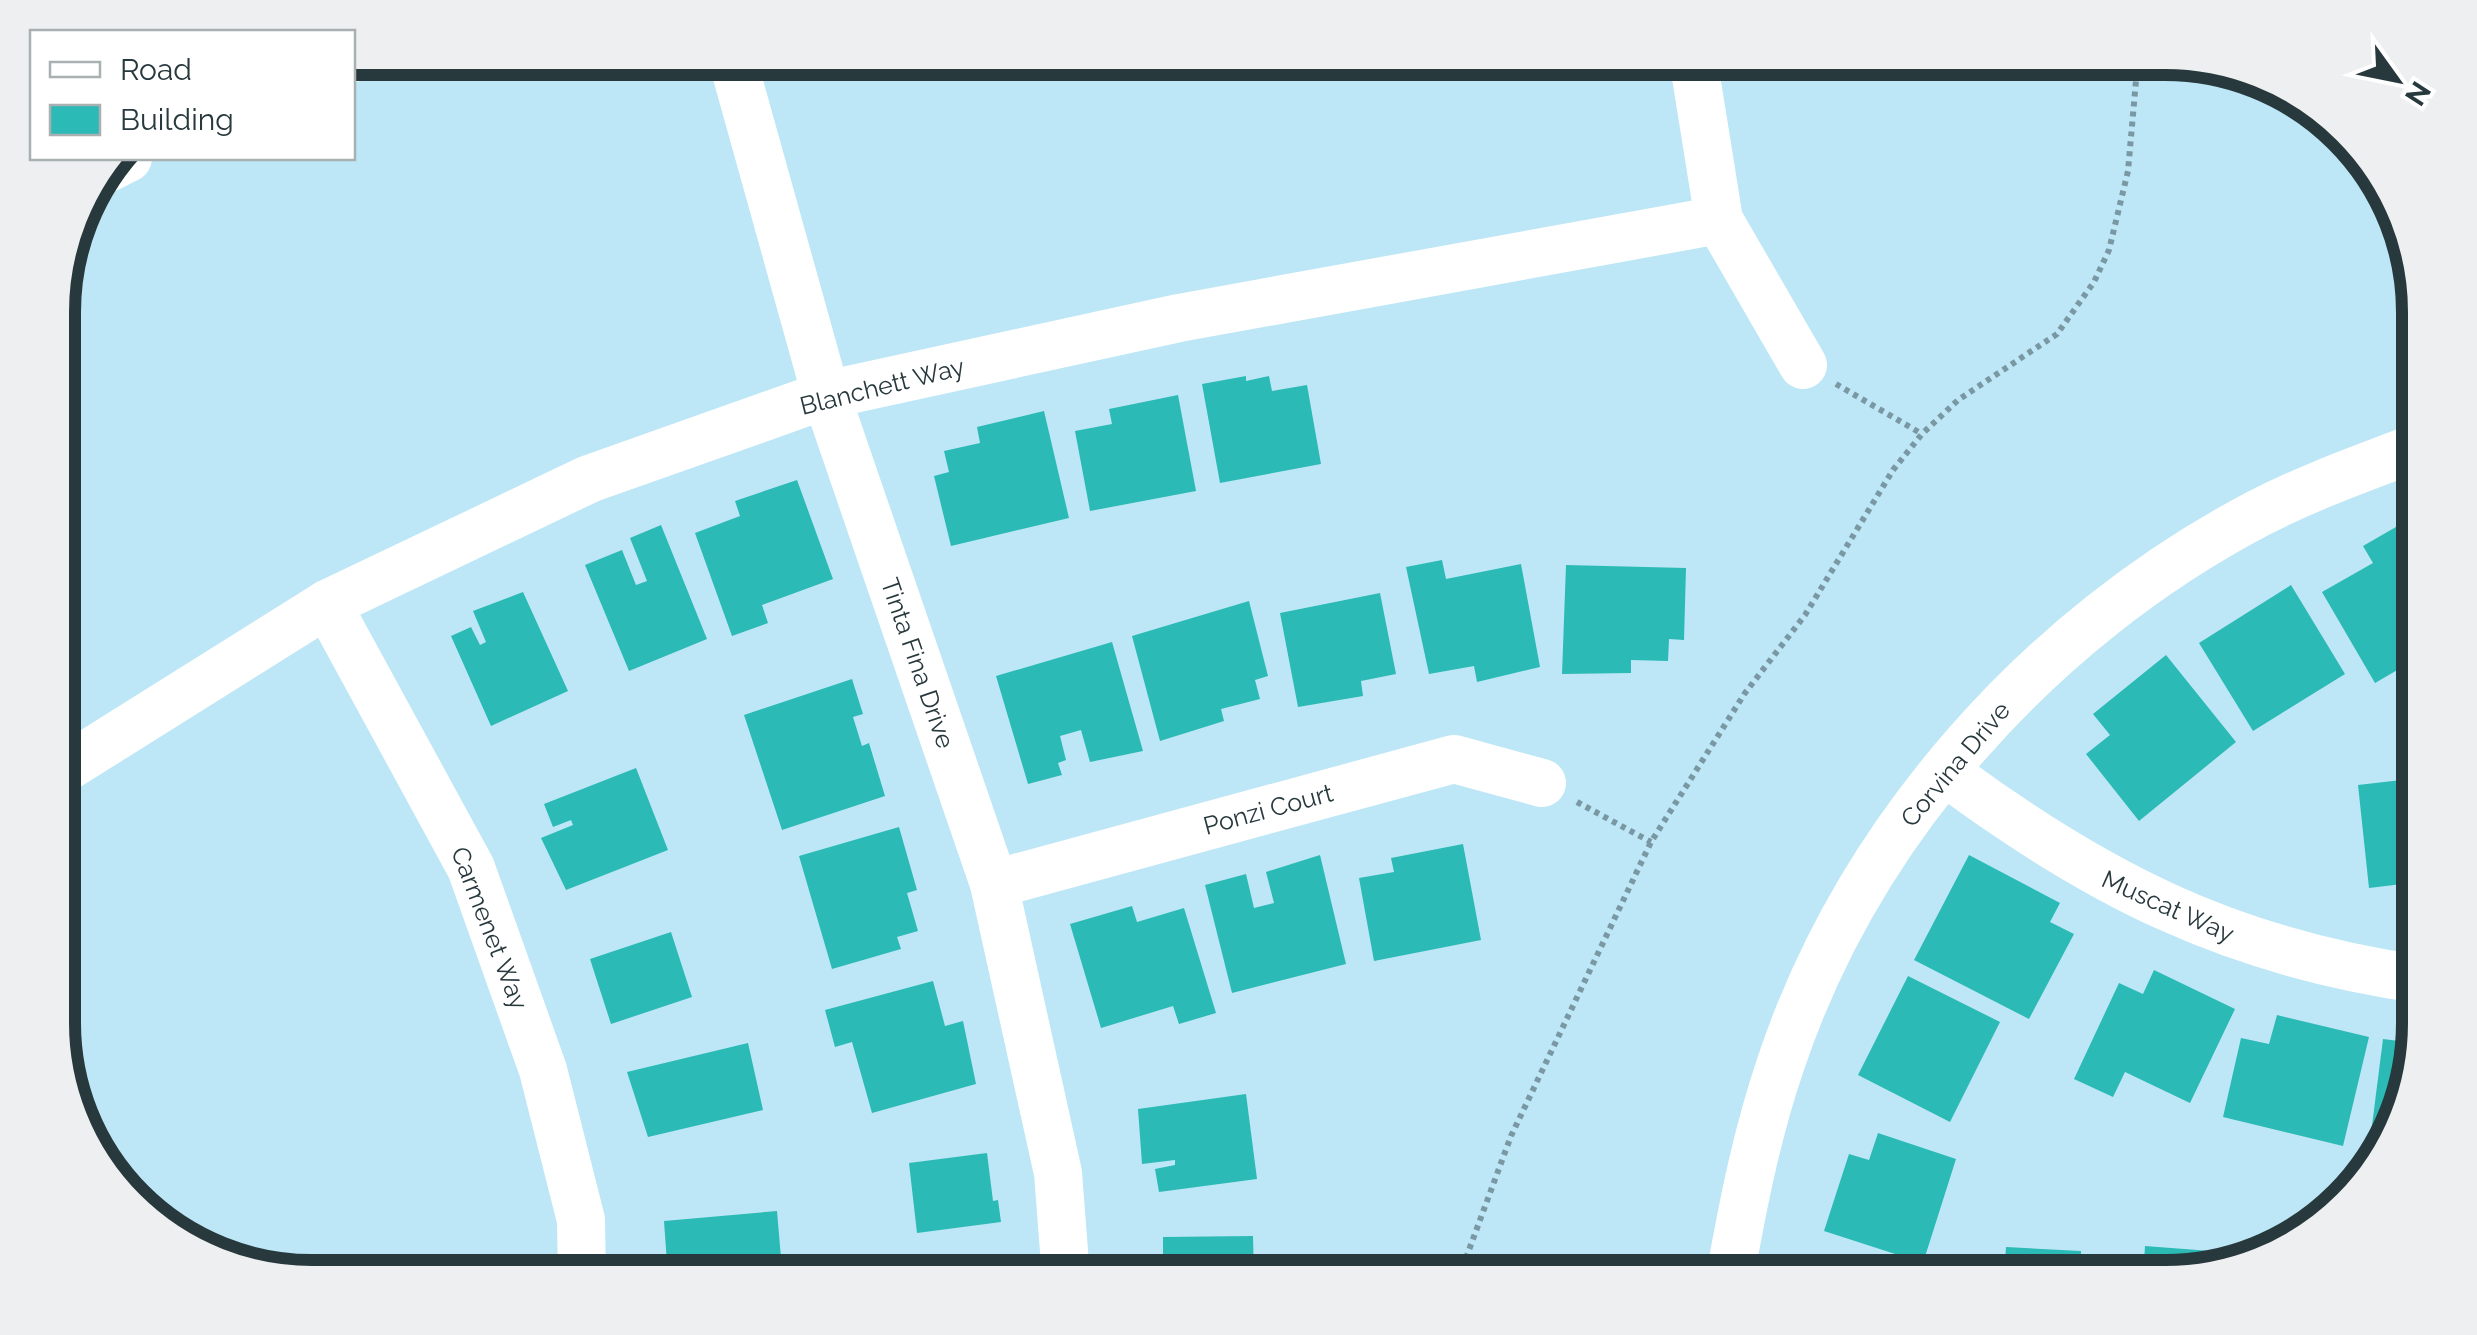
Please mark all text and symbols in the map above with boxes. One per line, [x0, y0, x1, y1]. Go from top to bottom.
legend [30, 30, 355, 160]
north arrow [2347, 30, 2447, 130]
text: Road [120, 52, 192, 87]
text: N [2398, 75, 2437, 111]
text: Building [120, 102, 234, 137]
street label: Blanchett Way [797, 351, 968, 421]
street label: Tinta Fina Drive [875, 574, 961, 752]
street label: Corvina Drive [1894, 695, 2016, 833]
street label: Ponzi Court [1200, 777, 1337, 841]
street label: Carmenet Way [445, 842, 535, 1014]
street label: Muscat Way [2097, 864, 2239, 949]

